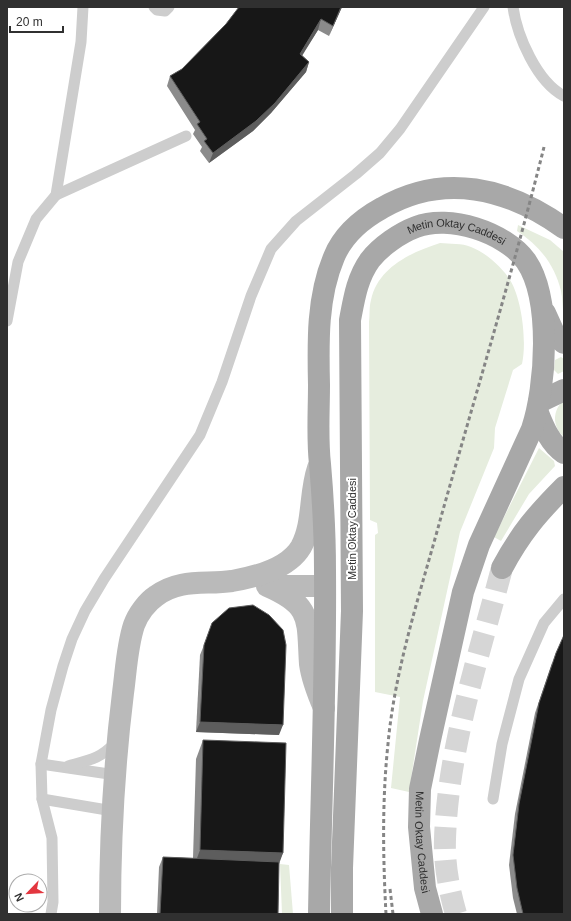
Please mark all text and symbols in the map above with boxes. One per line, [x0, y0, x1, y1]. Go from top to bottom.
scale bar [10, 8, 63, 34]
text: 20 m [16, 15, 43, 29]
street label: Metin Oktay Caddesi [405, 217, 508, 247]
street label: Metin Oktay Caddesi [346, 478, 358, 580]
street label: Metin Oktay Caddesi [413, 791, 432, 894]
north arrow [8, 873, 48, 913]
text: N [12, 891, 26, 903]

